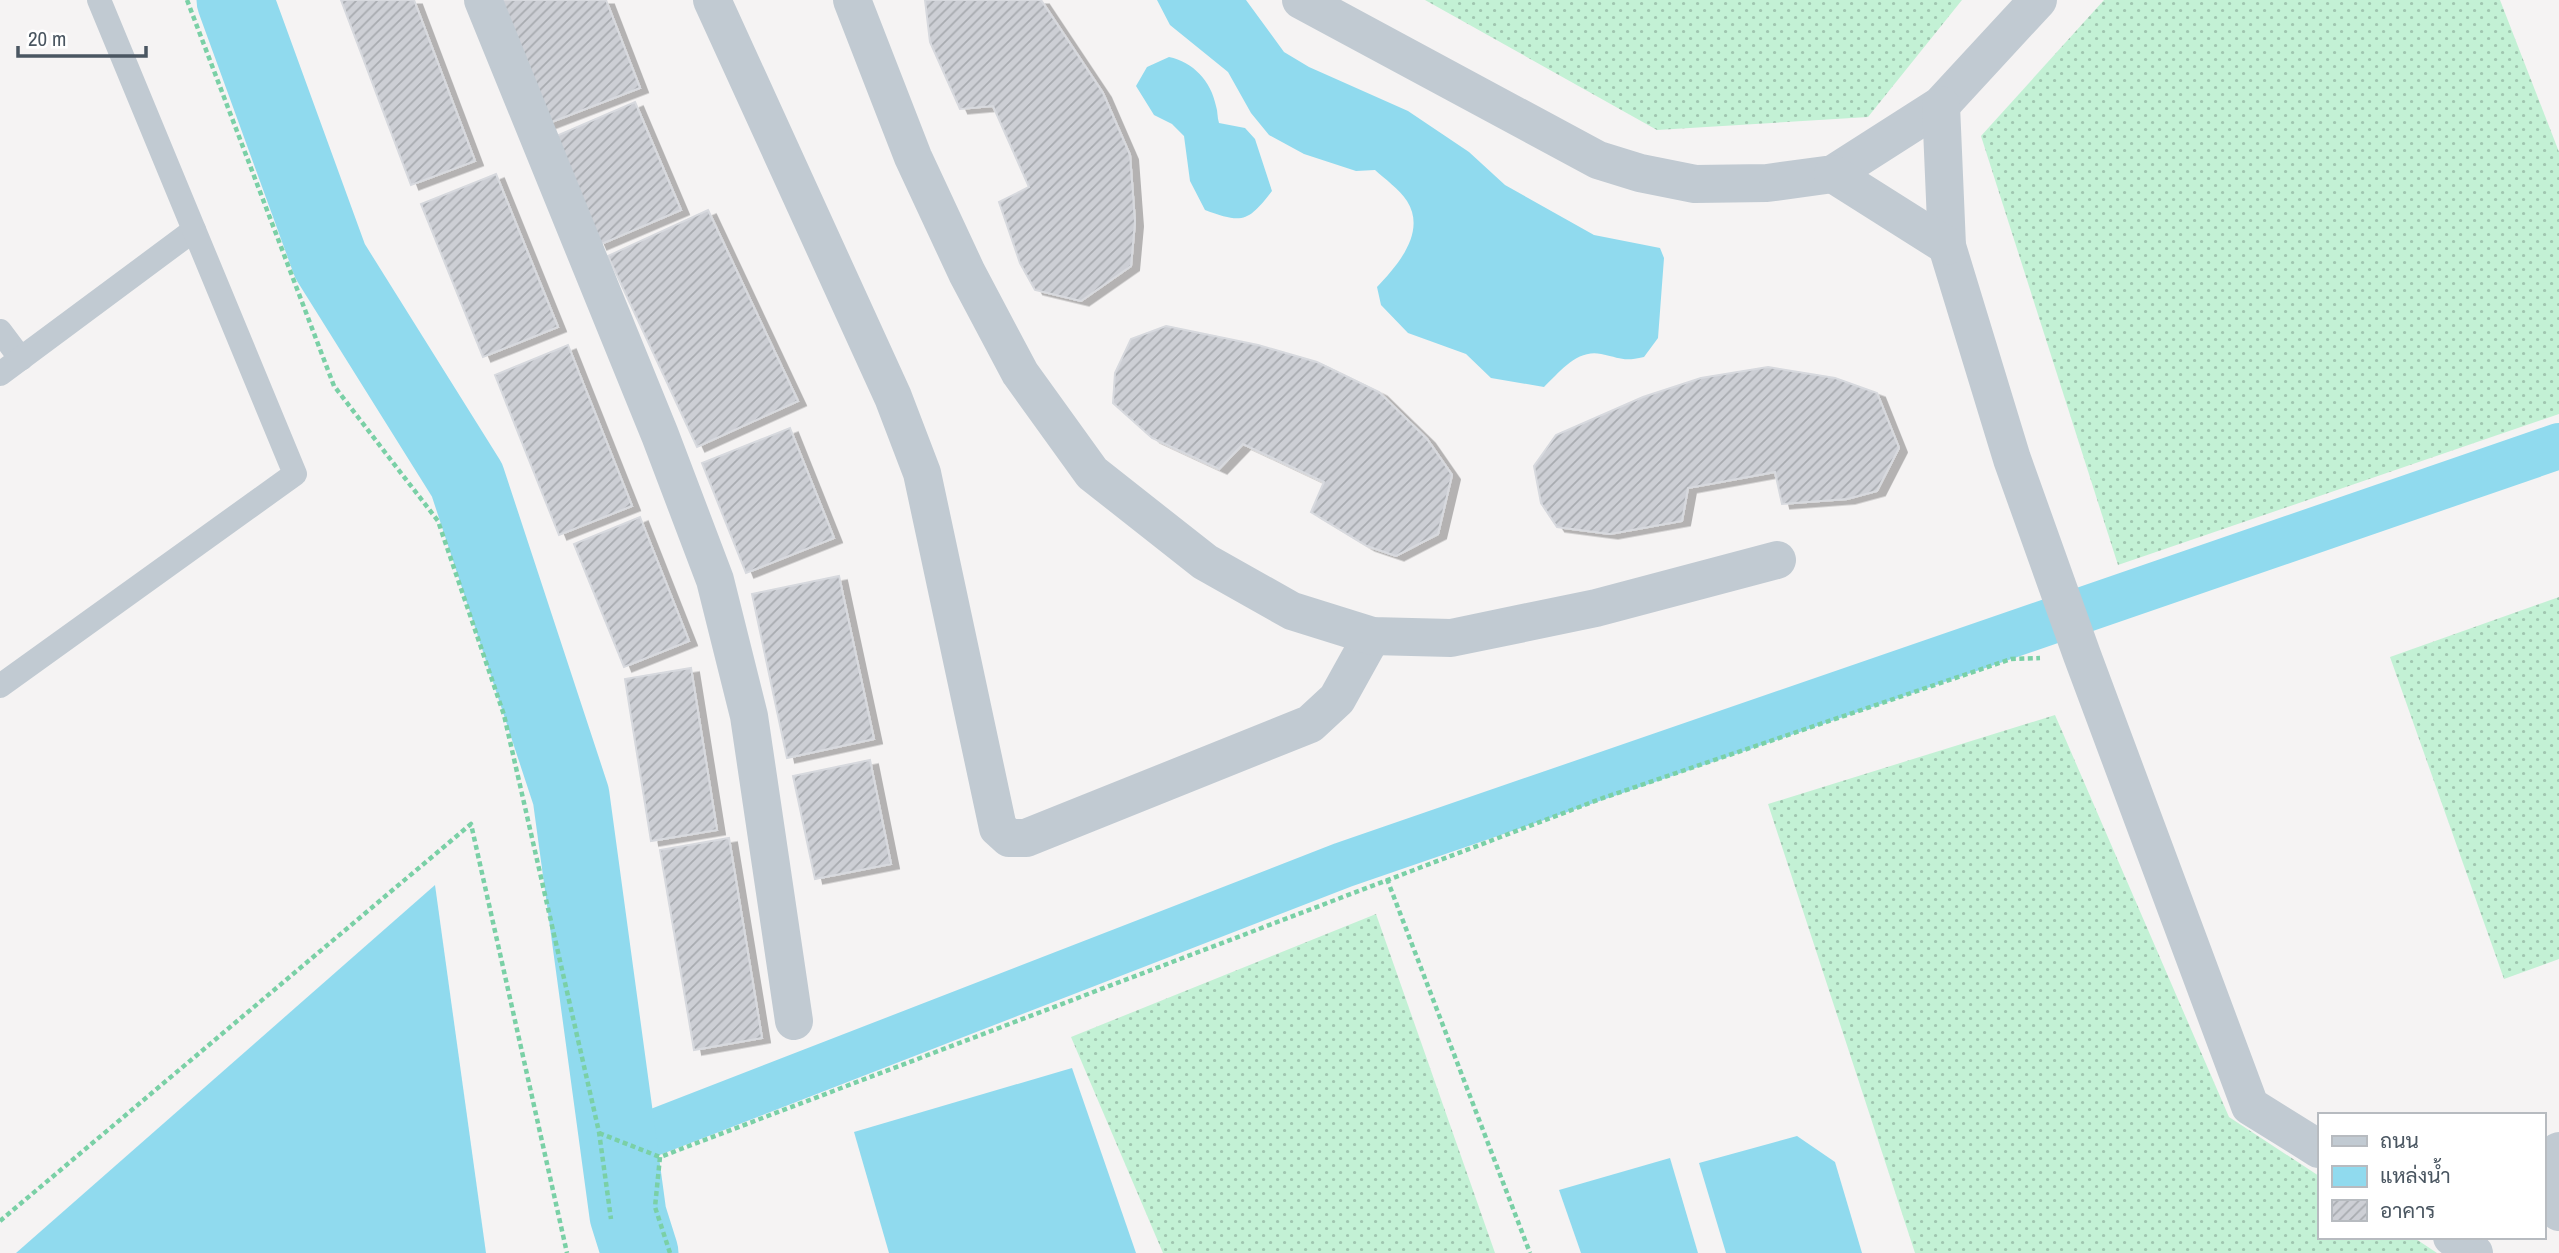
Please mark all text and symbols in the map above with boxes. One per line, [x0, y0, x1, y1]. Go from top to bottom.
scale bar [18, 14, 145, 58]
text: 20 m [28, 24, 66, 53]
legend [2318, 1113, 2545, 1239]
text: ถนน [2380, 1126, 2419, 1155]
text: แหล่งน้ำ [2380, 1158, 2451, 1190]
text: อาคาร [2380, 1196, 2436, 1225]

